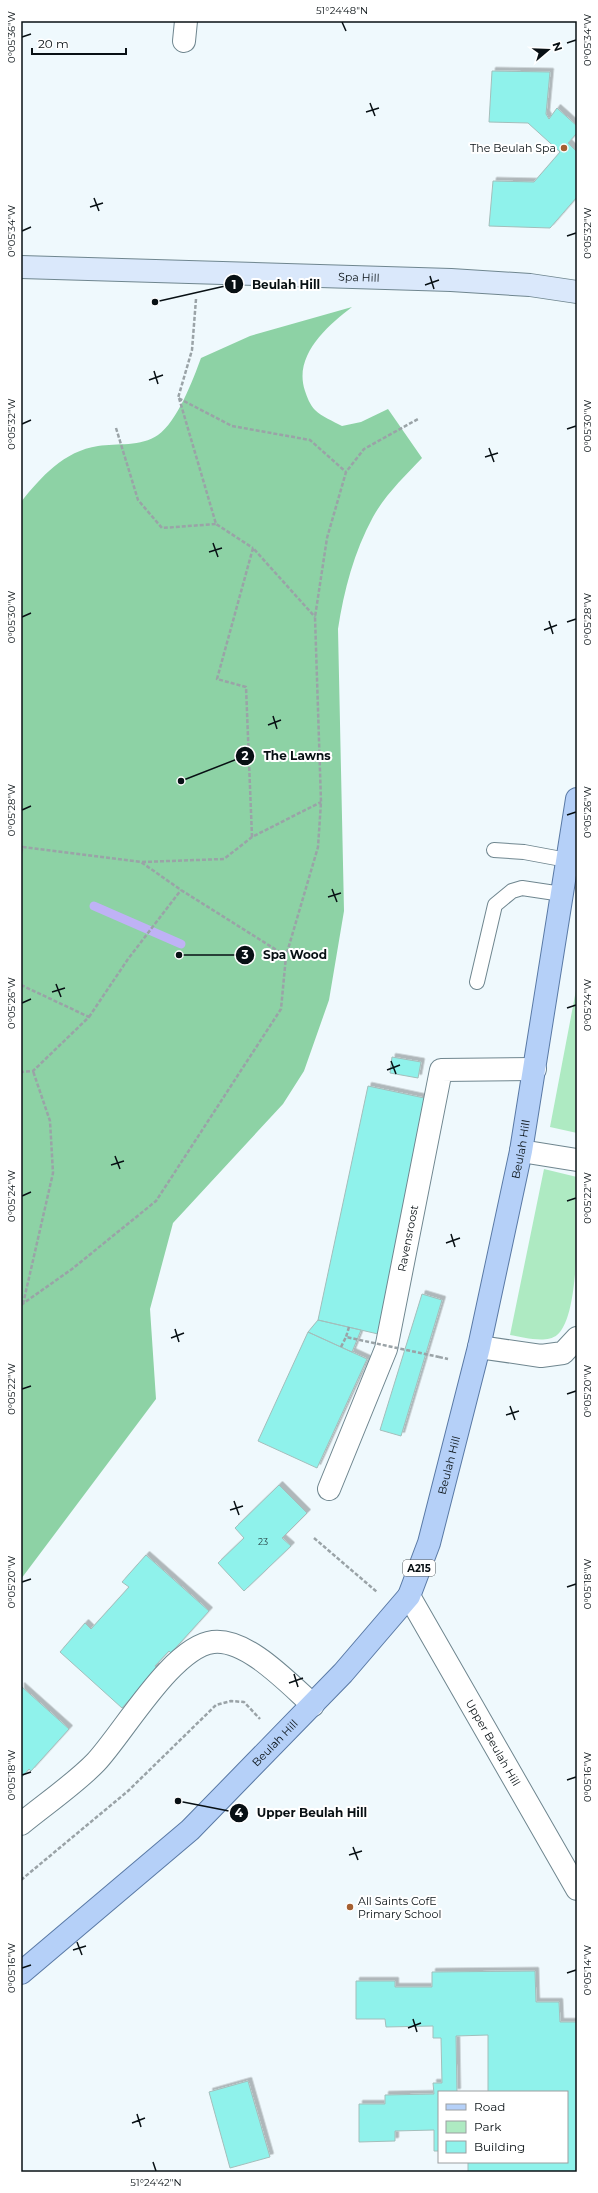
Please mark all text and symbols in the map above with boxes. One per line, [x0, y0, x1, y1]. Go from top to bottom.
text: 51°24'48"N [316, 4, 368, 17]
text: 0°05'36"W [5, 11, 18, 63]
text: 0°05'34"W [581, 14, 594, 66]
scale bar [32, 30, 126, 56]
north arrow [528, 30, 568, 70]
text: 20 m [38, 36, 69, 51]
text: N [549, 40, 566, 53]
place label: The Beulah Spa [470, 141, 556, 155]
marker: The Beulah Spa [559, 143, 569, 153]
text: 0°05'34"W [5, 205, 18, 257]
text: 0°05'32"W [581, 207, 594, 259]
street label: Spa Hill [338, 270, 380, 285]
callout: Beulah Hill [224, 272, 328, 296]
text: 1 [232, 277, 236, 292]
text: Beulah Hill [252, 277, 320, 292]
text: 0°05'32"W [5, 398, 18, 450]
text: 0°05'30"W [581, 400, 594, 452]
text: 0°05'30"W [5, 591, 18, 643]
text: 0°05'28"W [581, 593, 594, 645]
callout: The Lawns [235, 744, 338, 768]
text: 2 [241, 748, 249, 763]
text: The Lawns [263, 748, 331, 763]
text: 0°05'28"W [5, 784, 18, 836]
text: 0°05'26"W [581, 786, 594, 838]
callout: Spa Wood [235, 943, 335, 967]
text: 3 [240, 947, 249, 962]
text: Spa Wood [263, 947, 327, 962]
text: 0°05'26"W [5, 977, 18, 1029]
text: 0°05'24"W [581, 979, 594, 1031]
street label: Beulah Hill [508, 1119, 533, 1180]
text: 0°05'24"W [5, 1170, 18, 1222]
text: 0°05'22"W [581, 1172, 594, 1224]
street label: Ravensroost [394, 1203, 421, 1273]
text: 0°05'22"W [5, 1363, 18, 1415]
text: 0°05'20"W [581, 1365, 594, 1417]
street label: Beulah Hill [435, 1434, 463, 1496]
house number: 23 [258, 1536, 268, 1547]
text: 0°05'20"W [5, 1556, 18, 1608]
text: 0°05'18"W [581, 1559, 594, 1609]
road number: A215 [403, 1560, 435, 1576]
street label: Upper Beulah Hill [463, 1697, 523, 1788]
street label: Beulah Hill [249, 1717, 301, 1769]
text: 0°05'18"W [5, 1750, 18, 1800]
text: 0°05'16"W [581, 1752, 594, 1802]
callout: Upper Beulah Hill [229, 1801, 375, 1825]
text: 4 [235, 1805, 244, 1820]
text: Upper Beulah Hill [257, 1805, 367, 1820]
place label: All Saints CofE Primary School [358, 1894, 441, 1921]
marker: All Saints CofE Primary School [345, 1902, 355, 1912]
text: 0°05'16"W [5, 1943, 18, 1993]
text: 0°05'14"W [581, 1945, 594, 1995]
legend [438, 2091, 568, 2163]
text: Road [474, 2099, 505, 2114]
text: Park [474, 2119, 502, 2134]
text: Building [474, 2139, 525, 2154]
text: 51°24'42"N [130, 2176, 182, 2189]

